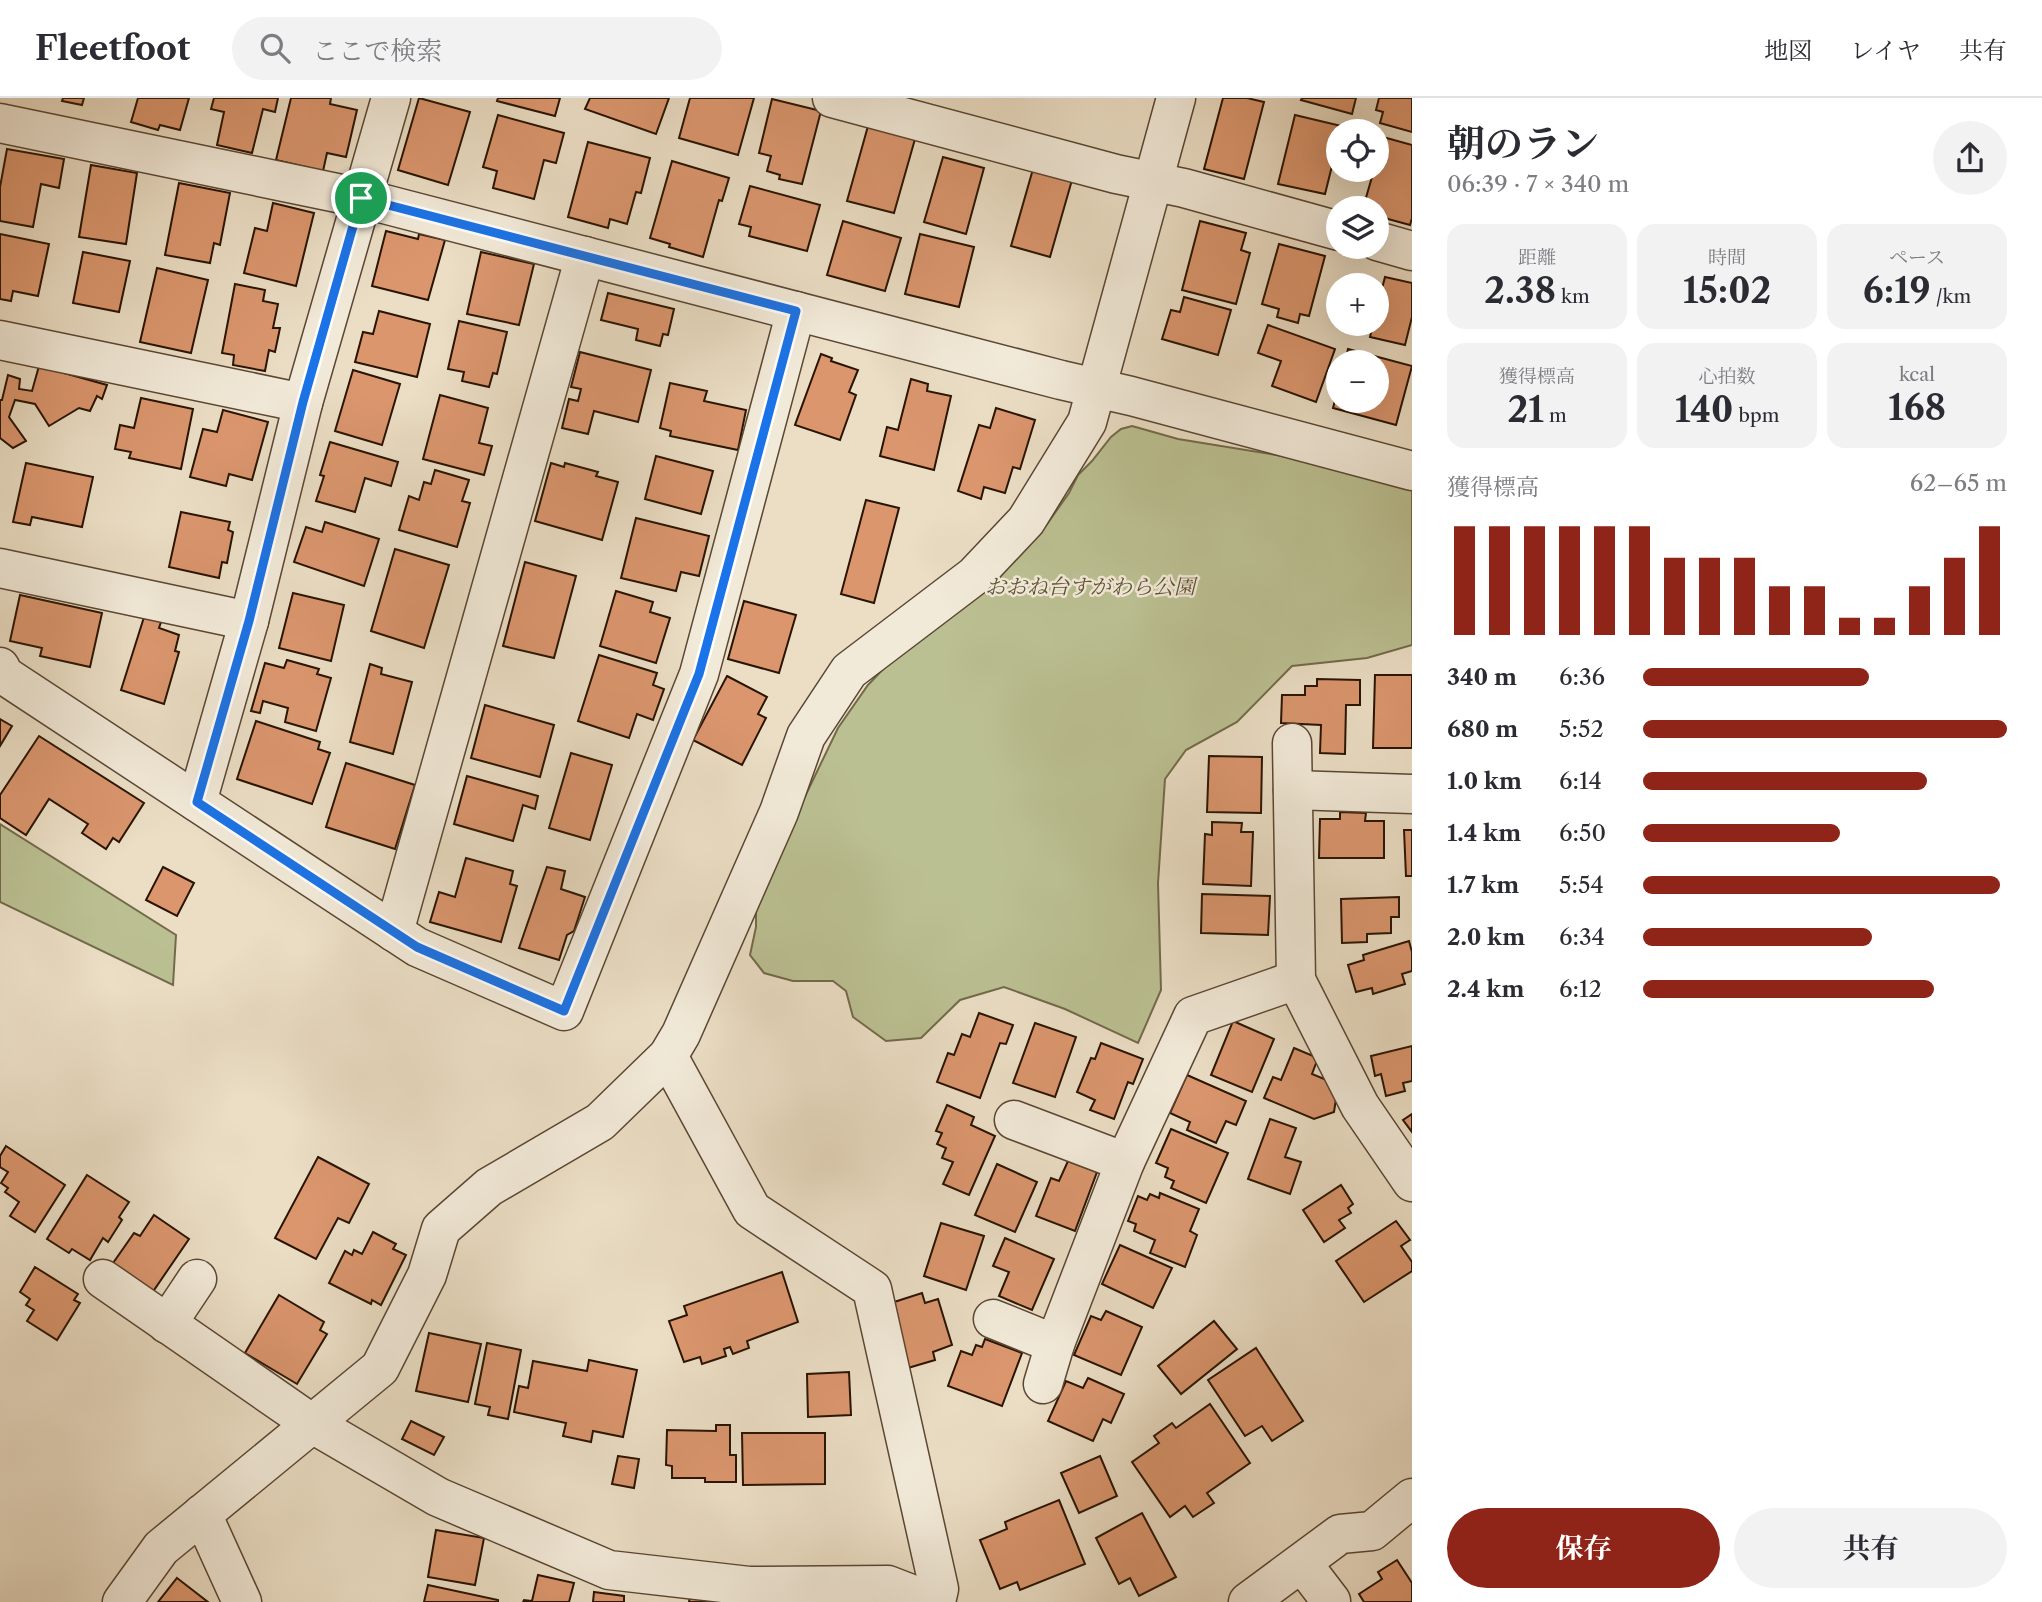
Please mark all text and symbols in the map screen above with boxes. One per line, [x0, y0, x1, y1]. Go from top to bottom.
search box [232, 17, 722, 80]
text: Fleetfoot [35, 28, 190, 69]
icon: search [256, 29, 294, 67]
text: ここで検索 [312, 35, 442, 67]
text: 地図 [1764, 36, 1812, 65]
text: レイヤ [1850, 36, 1921, 65]
text: 共有 [1959, 36, 2007, 65]
map controls [1326, 119, 1389, 413]
button: locate [1326, 119, 1389, 182]
text: 朝のラン [1447, 120, 1599, 167]
button: share [1933, 121, 2007, 195]
pin [331, 168, 391, 228]
text: 06:39 · 7 × 340 m [1447, 170, 1629, 198]
icon: arrive [342, 179, 380, 217]
button: layers [1326, 196, 1389, 259]
text: 距離 [1518, 246, 1556, 269]
text: 時間 [1708, 246, 1746, 269]
text: ペース [1889, 246, 1945, 269]
text: 2.38 [1484, 269, 1556, 312]
text: 15:02 [1683, 269, 1771, 312]
text: 6:19 [1863, 269, 1931, 312]
button: + [1326, 273, 1389, 336]
text: km [1556, 285, 1590, 308]
text: /km [1931, 285, 1971, 308]
button: − [1326, 350, 1389, 413]
text: kcal [1899, 363, 1935, 386]
text: 獲得標高 [1499, 365, 1575, 388]
text: 心拍数 [1698, 365, 1756, 388]
text: 168 [1888, 386, 1946, 429]
text: 21 [1507, 388, 1544, 431]
text: 140 [1675, 388, 1733, 431]
text: m [1544, 404, 1567, 427]
text: bpm [1733, 404, 1779, 427]
text: 62–65 m [1910, 469, 2007, 497]
text: 獲得標高 [1447, 473, 1539, 501]
park label: おおね台すがわら公園 [985, 574, 1198, 599]
text: 340 m [1447, 663, 1517, 691]
text: 6:36 [1559, 663, 1605, 691]
text: 680 m [1447, 715, 1518, 743]
text: 5:52 [1559, 715, 1604, 743]
text: 1.0 km [1447, 767, 1522, 795]
text: 6:14 [1559, 767, 1602, 795]
text: 1.4 km [1447, 819, 1521, 847]
text: 6:50 [1559, 819, 1606, 847]
text: 1.7 km [1447, 871, 1519, 899]
text: 5:54 [1559, 871, 1604, 899]
text: 2.0 km [1447, 923, 1525, 951]
text: 6:34 [1559, 923, 1605, 951]
text: 2.4 km [1447, 975, 1524, 1003]
text: 6:12 [1559, 975, 1602, 1003]
button: 保存 [1447, 1508, 1720, 1588]
button: 共有 [1734, 1508, 2007, 1588]

